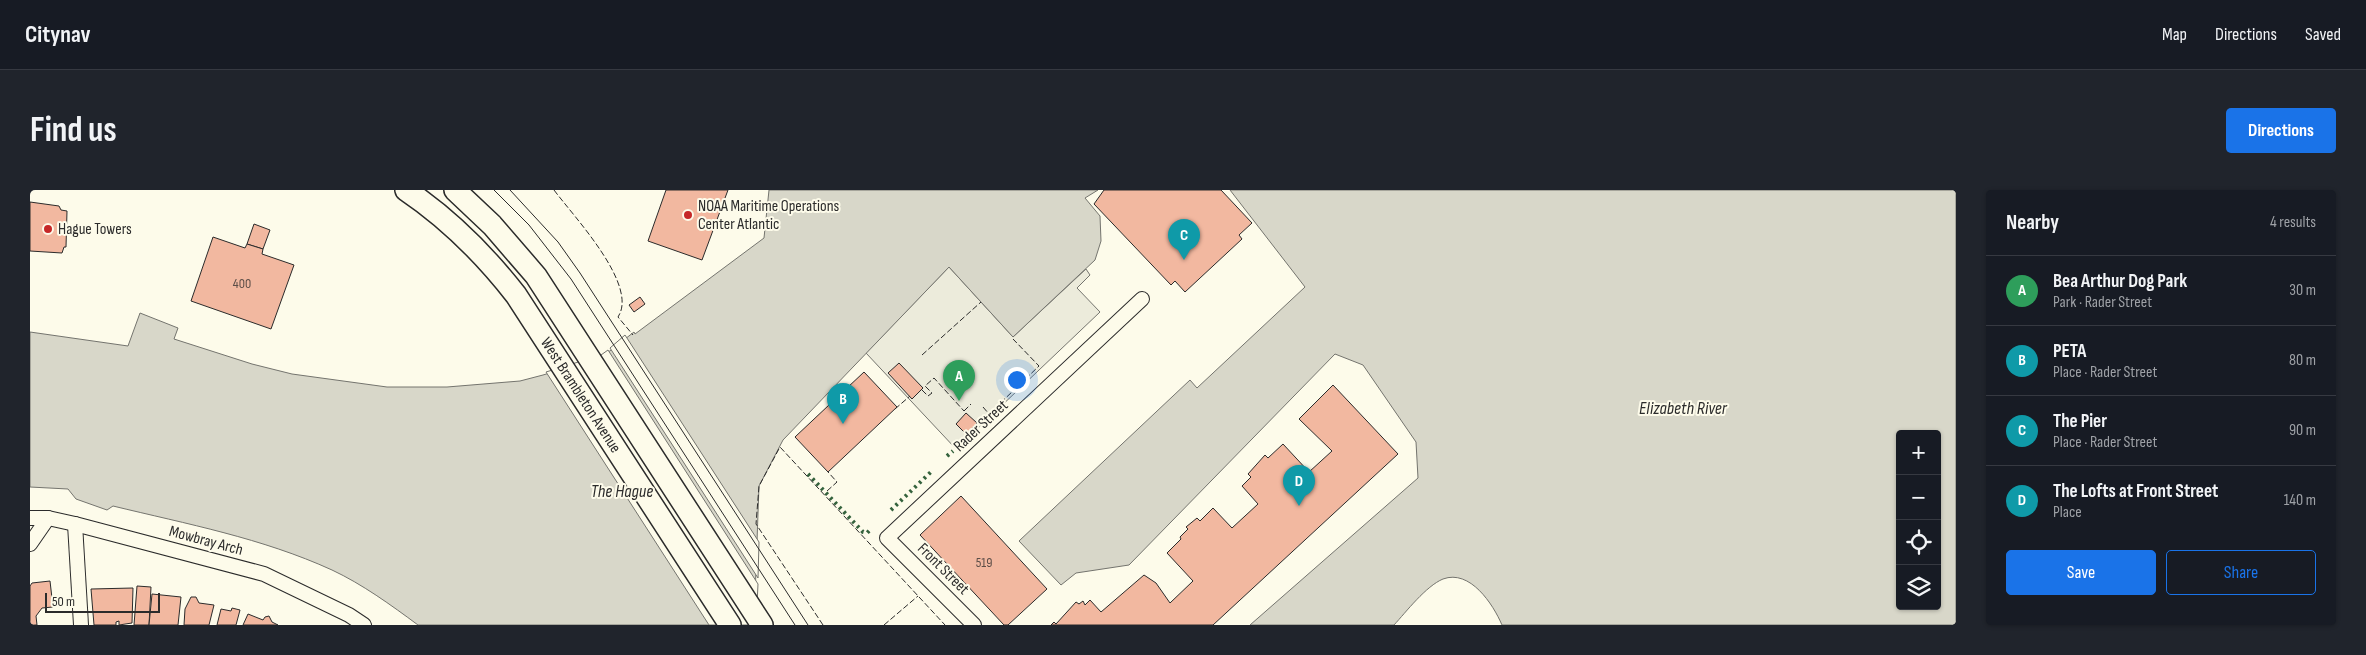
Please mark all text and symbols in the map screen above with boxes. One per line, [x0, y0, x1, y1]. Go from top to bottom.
text: Citynav [25, 20, 91, 49]
text: Map [2162, 24, 2187, 45]
text: Directions [2215, 24, 2277, 45]
text: Saved [2305, 24, 2341, 45]
button: Directions [2226, 108, 2336, 153]
text: Find us [30, 109, 117, 152]
place label: NOAA Maritime Operations Center Atlantic [698, 197, 840, 234]
marker: NOAA Maritime Operations Center Atlantic [682, 209, 694, 221]
text: Nearby [2006, 210, 2059, 235]
text: 4 results [2270, 213, 2316, 232]
pin: C [1168, 219, 1200, 260]
place label: Hague Towers [58, 220, 132, 239]
marker: Hague Towers [42, 223, 54, 235]
text: Bea Arthur Dog Park [2053, 270, 2187, 293]
house number: 400 [233, 275, 251, 292]
text: A [2018, 281, 2026, 300]
text: 30 m [2289, 281, 2316, 300]
text: Park · Rader Street [2053, 293, 2152, 312]
street label: West Brambleton Avenue [537, 334, 625, 456]
text: PETA [2053, 340, 2086, 363]
text: B [2018, 351, 2026, 370]
text: 80 m [2289, 351, 2316, 370]
pin: A [943, 360, 975, 401]
text: Place · Rader Street [2053, 363, 2157, 382]
your location [1004, 367, 1030, 393]
pin: B [827, 383, 859, 424]
street label: Rader Street [950, 396, 1012, 456]
water label: Elizabeth River [1639, 398, 1728, 419]
text: The Pier [2053, 410, 2107, 433]
text: C [2018, 421, 2026, 440]
text: 90 m [2289, 421, 2316, 440]
map controls [1896, 430, 1941, 610]
button: + [1896, 430, 1941, 475]
text: Place · Rader Street [2053, 433, 2157, 452]
pin: D [1283, 465, 1315, 506]
button: − [1896, 475, 1941, 520]
text: The Lofts at Front Street [2053, 480, 2218, 503]
water label: The Hague [591, 481, 653, 502]
text: D [2018, 491, 2026, 510]
text: 140 m [2284, 491, 2316, 510]
text: Place [2053, 503, 2082, 522]
button: locate [1896, 520, 1941, 565]
street label: Mowbray Arch [167, 522, 245, 560]
street label: Front Street [913, 539, 973, 599]
button: Save [2006, 550, 2156, 595]
button: Share [2166, 550, 2316, 595]
house number: 519 [976, 554, 992, 571]
button: layers [1896, 565, 1941, 610]
scale bar [45, 590, 160, 613]
text: 50 m [52, 593, 75, 610]

